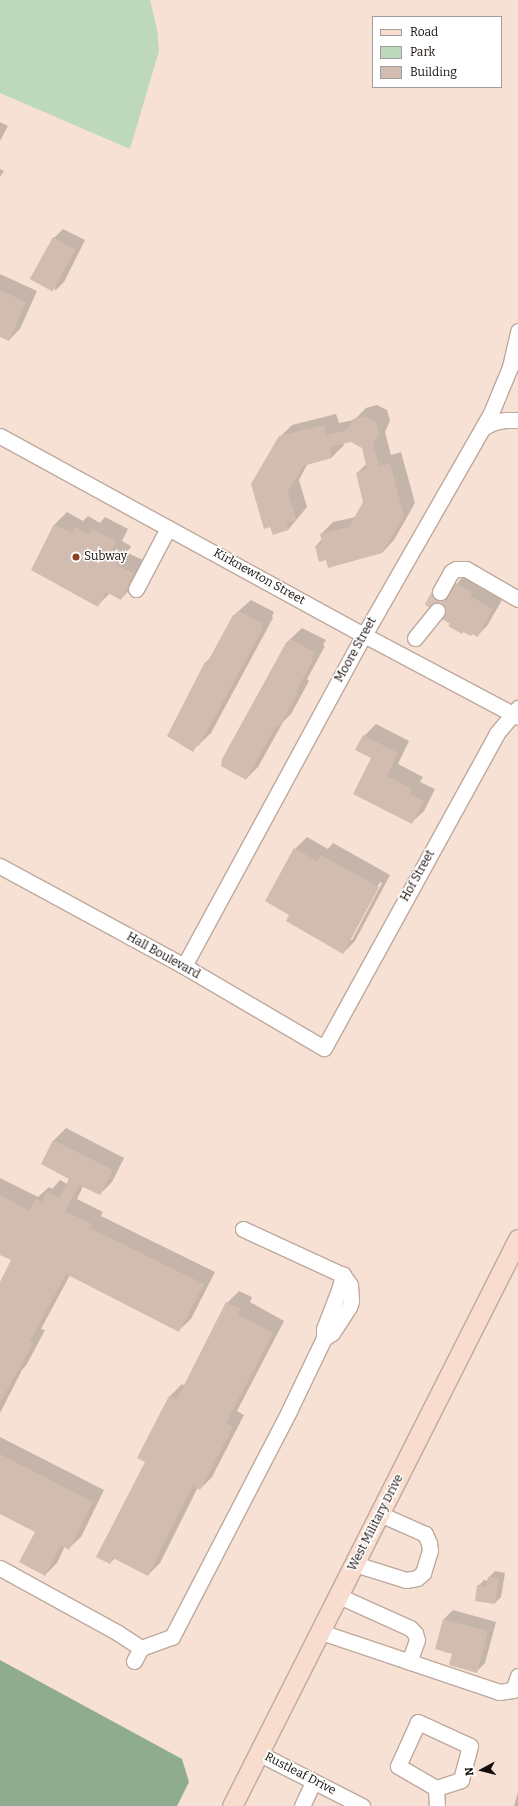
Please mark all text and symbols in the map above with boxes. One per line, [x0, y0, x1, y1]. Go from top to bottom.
legend [372, 16, 502, 88]
text: Road [410, 25, 438, 39]
text: Park [410, 45, 435, 59]
text: Building [410, 65, 457, 79]
street label: Kirknewton Street [211, 546, 307, 608]
place label: Subway [84, 550, 127, 564]
marker: Subway [71, 552, 81, 562]
street label: Moore Street [332, 615, 380, 685]
street label: Hof Street [398, 848, 438, 904]
street label: Hall Boulevard [124, 930, 202, 982]
street label: West Military Drive [345, 1472, 407, 1574]
street label: Rustleaf Drive [262, 1750, 338, 1798]
north arrow [462, 1750, 502, 1790]
text: N [463, 1767, 477, 1777]

